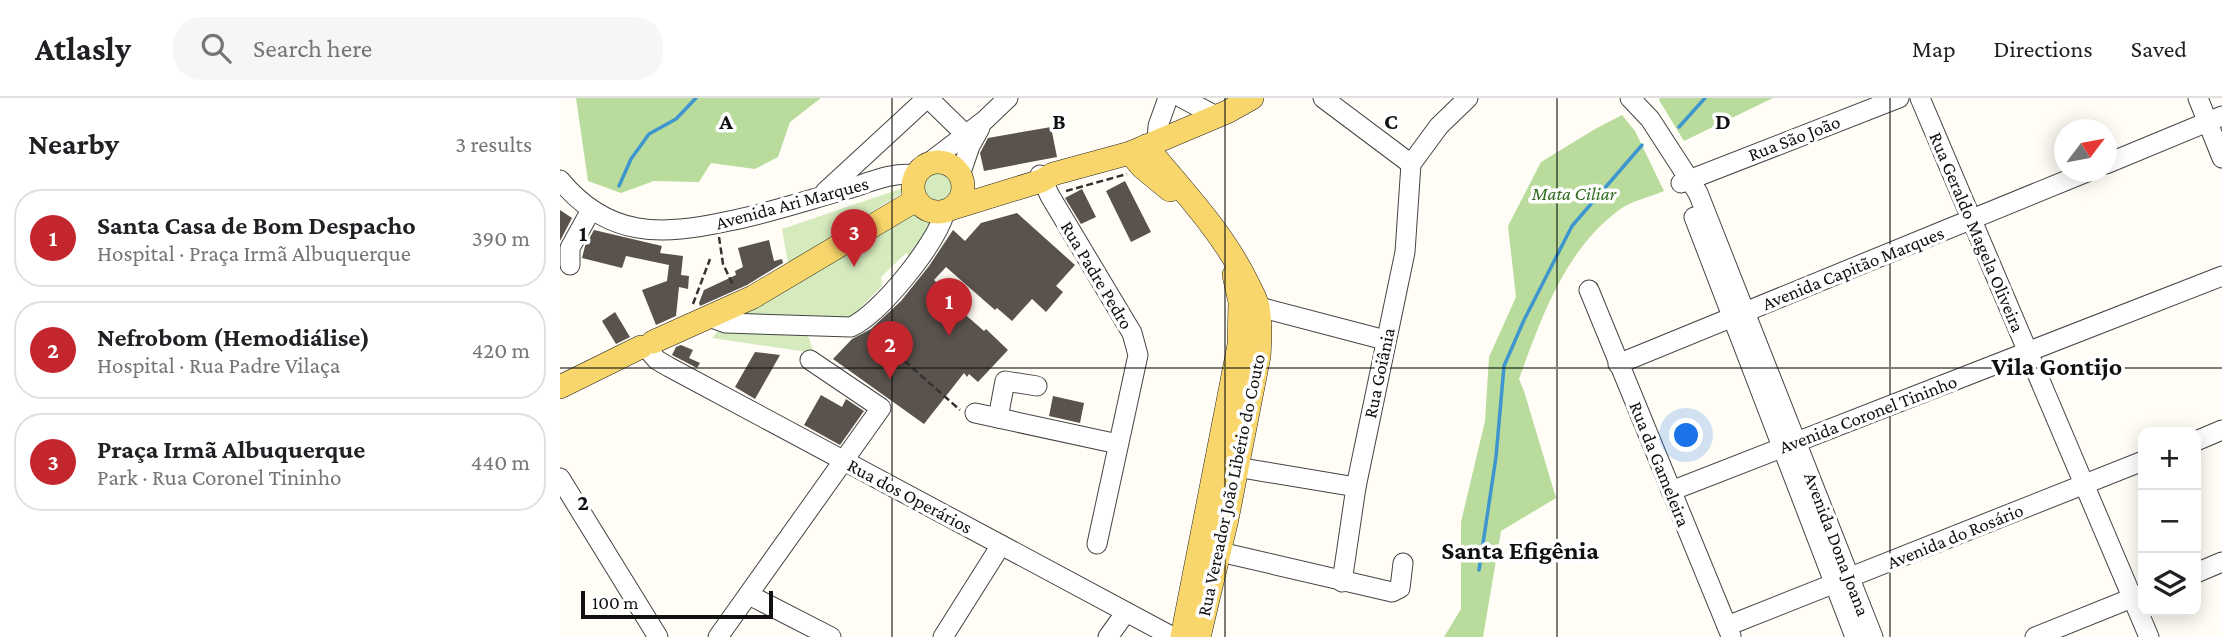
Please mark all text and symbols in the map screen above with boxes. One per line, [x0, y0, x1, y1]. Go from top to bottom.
search box [173, 17, 663, 80]
icon: search [197, 29, 235, 67]
text: Atlasly [35, 30, 131, 67]
text: Search here [253, 34, 372, 63]
text: Map [1912, 35, 1956, 62]
text: Directions [1994, 35, 2093, 62]
text: Saved [2131, 35, 2187, 62]
text: A [718, 108, 733, 134]
text: B [1052, 108, 1066, 134]
text: C [1384, 108, 1398, 134]
text: D [1715, 108, 1731, 134]
street label: Rua São João [1745, 111, 1843, 165]
north arrow [2054, 119, 2117, 182]
text: Nearby [28, 127, 119, 160]
street label: Rua Geraldo Magela Oliveira [1925, 129, 2029, 335]
text: 3 results [455, 131, 532, 157]
street label: Avenida Ari Marques [713, 172, 871, 234]
park label: Mata Ciliar [1531, 183, 1618, 204]
pin: 3 [831, 209, 877, 267]
text: Santa Casa de Bom Despacho [97, 211, 416, 240]
street label: Rua Padre Pedro [1056, 217, 1138, 333]
text: 1 [579, 220, 588, 246]
street label: Avenida Capitão Marques [1759, 222, 1947, 314]
text: 1 [49, 225, 57, 251]
text: 390 m [472, 225, 530, 251]
text: Hospital · Praça Irmã Albuquerque [97, 240, 411, 266]
pin: 1 [926, 278, 972, 336]
pin: 2 [867, 321, 913, 379]
text: Nefrobom (Hemodiálise) [97, 323, 370, 352]
street label: Rua Goiânia [1359, 326, 1399, 420]
text: 2 [47, 337, 59, 363]
text: 420 m [472, 337, 530, 363]
text: Hospital · Rua Padre Vilaça [97, 352, 340, 378]
street label: Rua Vereador João Libério do Couto [1193, 352, 1269, 618]
district label: Vila Gontijo [1991, 352, 2122, 381]
street label: Avenida Coronel Tininho [1776, 370, 1960, 458]
street label: Rua da Gameleira [1625, 398, 1695, 530]
your location [1669, 418, 1703, 452]
map controls [2138, 427, 2201, 616]
button: + [2138, 427, 2201, 490]
text: Praça Irmã Albuquerque [97, 435, 365, 464]
text: 3 [47, 449, 59, 475]
text: 440 m [471, 449, 530, 475]
street label: Rua dos Operários [844, 454, 976, 538]
text: Park · Rua Coronel Tininho [97, 464, 341, 490]
street label: Avenida Dona Joana [1800, 469, 1874, 619]
text: 2 [577, 489, 589, 515]
button: − [2138, 490, 2201, 553]
street label: Avenida do Rosário [1884, 499, 2026, 573]
district label: Santa Efigênia [1441, 536, 1599, 565]
button: layers [2138, 553, 2201, 616]
scale bar [581, 588, 774, 620]
text: 100 m [592, 592, 639, 613]

